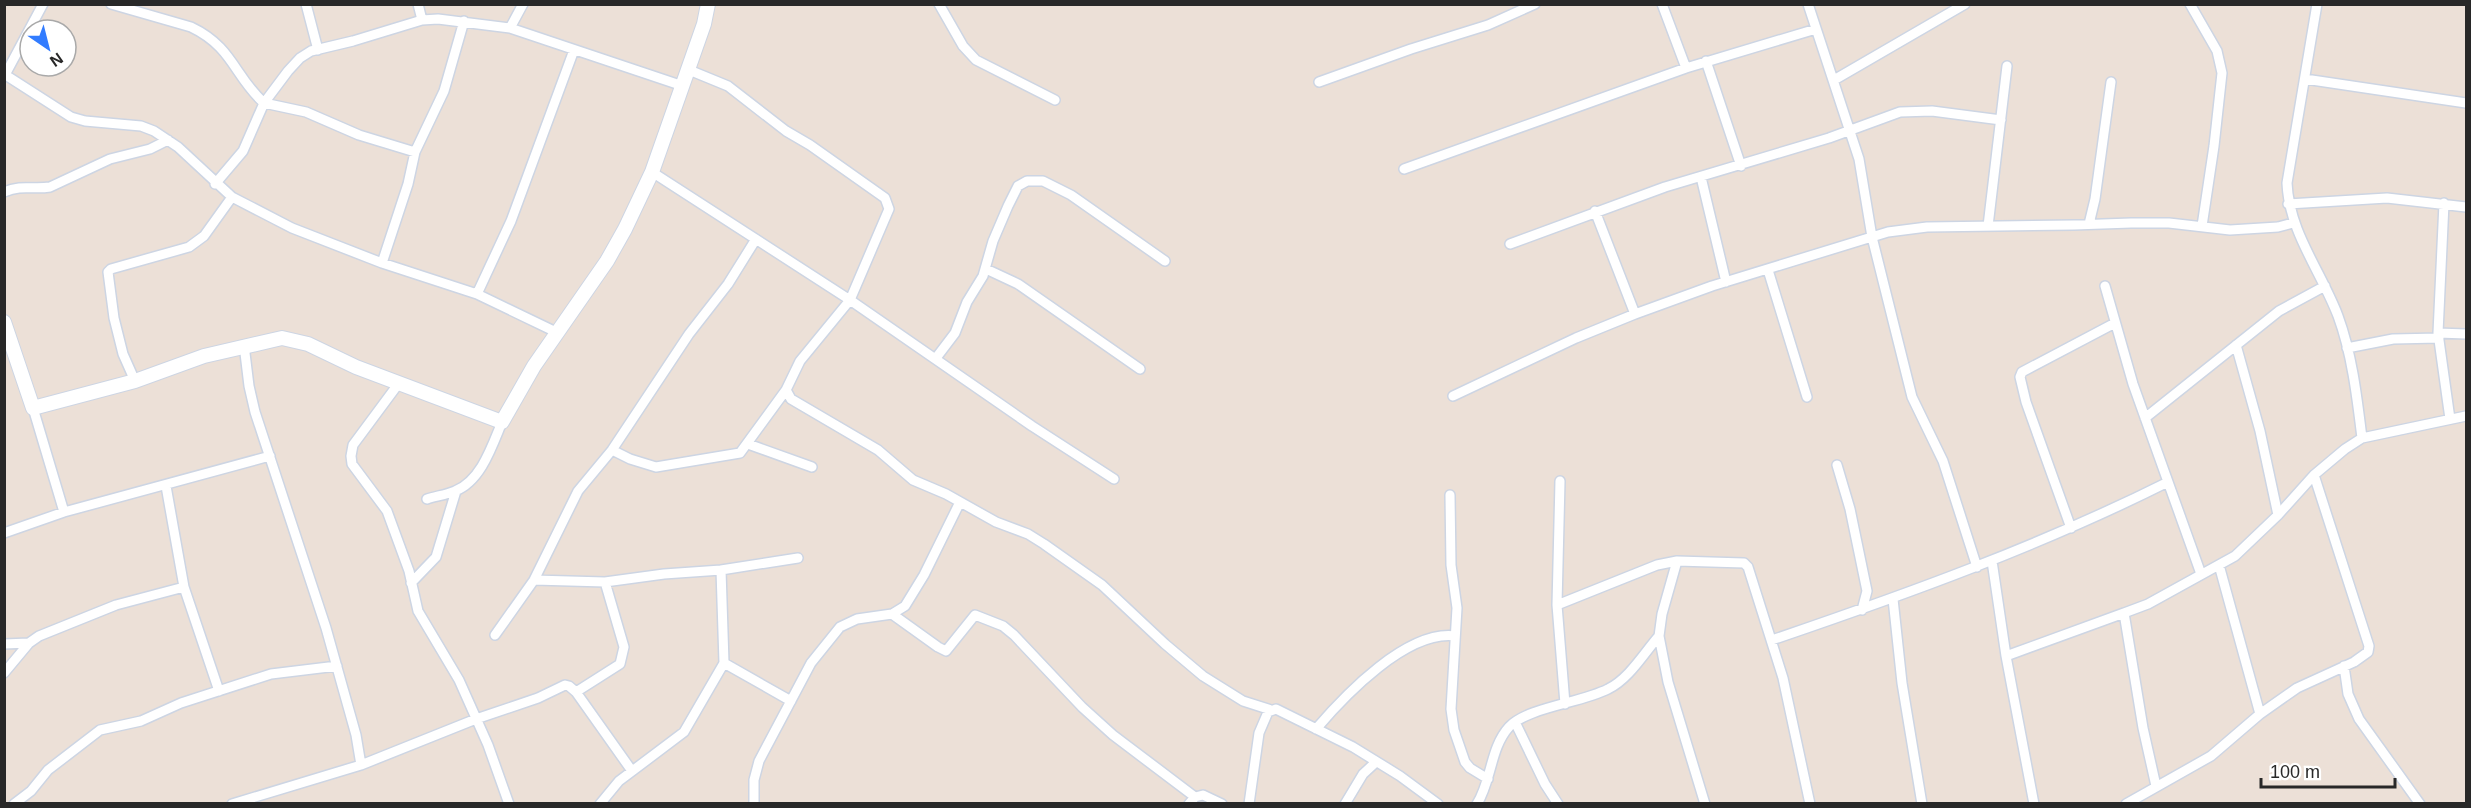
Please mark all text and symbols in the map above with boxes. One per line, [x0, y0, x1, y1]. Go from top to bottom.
north arrow [18, 18, 78, 78]
text: N [47, 50, 66, 70]
scale bar [2261, 751, 2394, 789]
text: 100 m [2270, 762, 2320, 782]

